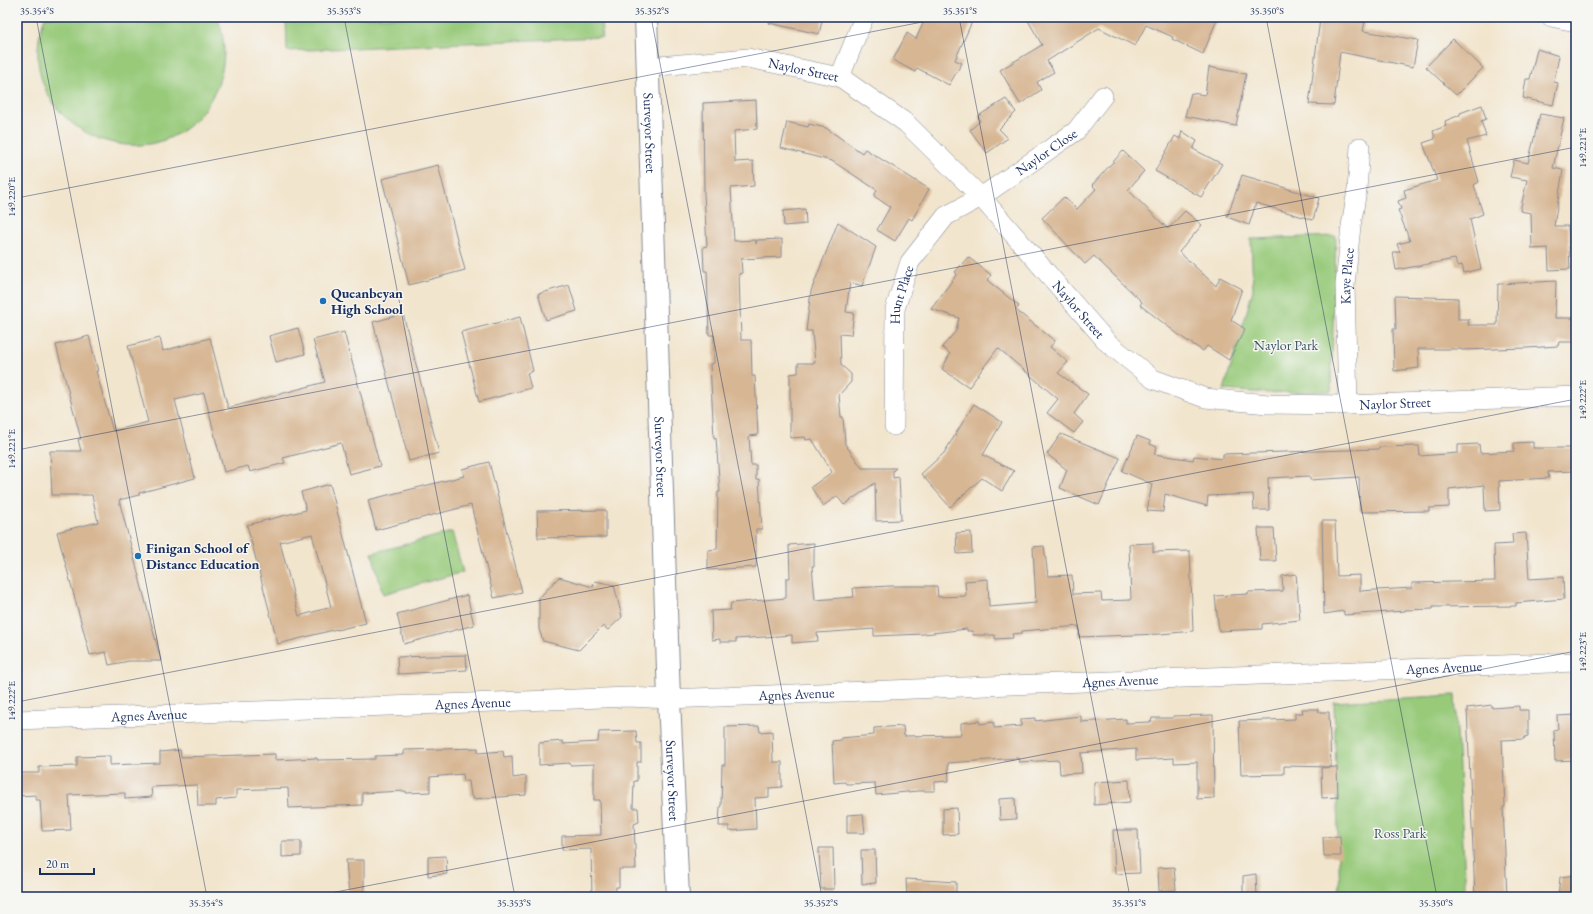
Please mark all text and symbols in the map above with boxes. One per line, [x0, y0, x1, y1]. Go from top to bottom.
text: 35.354°S [20, 4, 54, 17]
text: 35.353°S [327, 4, 361, 17]
text: 35.352°S [635, 4, 669, 17]
text: 35.351°S [943, 4, 977, 17]
text: 35.350°S [1250, 4, 1284, 17]
street label: Naylor Street [767, 53, 841, 86]
street label: Surveyor Street [640, 92, 660, 174]
street label: Naylor Close [1012, 124, 1081, 179]
text: 149.221°E [1576, 128, 1589, 168]
text: 149.220°E [5, 177, 18, 217]
street label: Kaye Place [1336, 246, 1358, 305]
street label: Hunt Place [886, 262, 918, 325]
street label: Naylor Street [1048, 276, 1109, 343]
place label: Queanbeyan High School [331, 284, 403, 318]
marker: Queanbeyan High School [318, 296, 328, 306]
park label: Naylor Park [1254, 336, 1319, 354]
text: 149.222°E [1576, 380, 1589, 420]
street label: Naylor Street [1359, 393, 1432, 414]
street label: Surveyor Street [650, 416, 671, 498]
text: 149.221°E [5, 429, 18, 469]
place label: Finigan School of Distance Education [146, 539, 259, 573]
marker: Finigan School of Distance Education [133, 551, 143, 561]
text: 149.223°E [1576, 632, 1589, 672]
street label: Agnes Avenue [1404, 657, 1483, 678]
street label: Agnes Avenue [1081, 670, 1159, 691]
text: 149.222°E [5, 681, 18, 721]
street label: Agnes Avenue [757, 683, 835, 704]
street label: Agnes Avenue [433, 692, 512, 713]
street label: Agnes Avenue [109, 705, 188, 726]
street label: Surveyor Street [662, 740, 684, 822]
park label: Ross Park [1374, 824, 1427, 842]
scale bar [40, 850, 94, 876]
text: 20 m [46, 856, 70, 872]
text: 35.354°S [189, 896, 223, 909]
text: 35.353°S [497, 896, 531, 909]
text: 35.352°S [804, 896, 838, 909]
text: 35.351°S [1112, 896, 1146, 909]
text: 35.350°S [1419, 896, 1453, 909]

